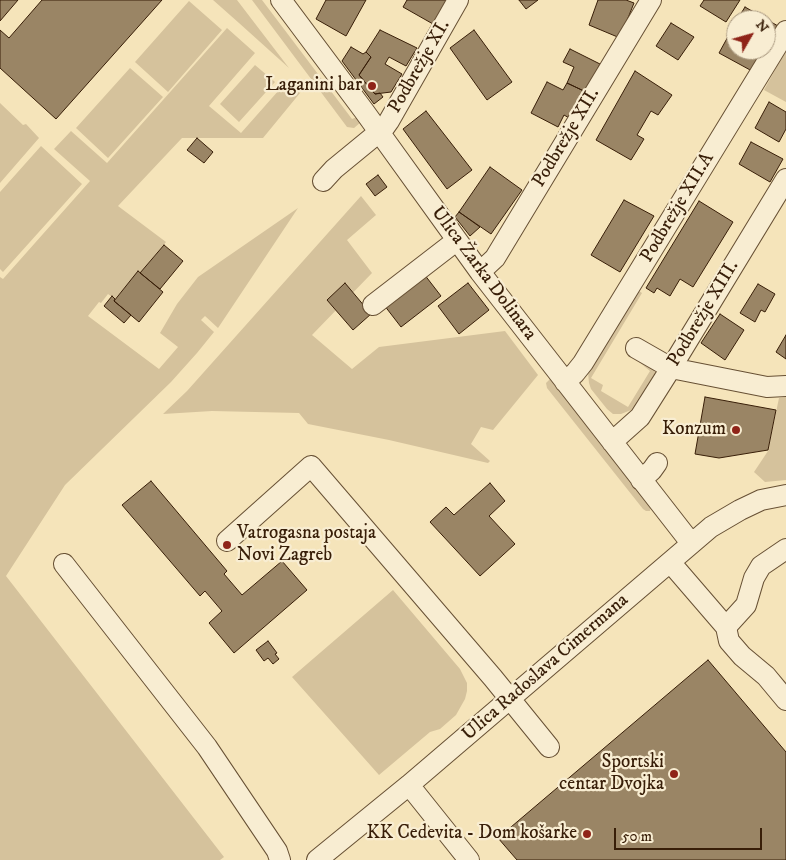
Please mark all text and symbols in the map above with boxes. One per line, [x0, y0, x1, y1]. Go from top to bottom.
north arrow [726, 10, 776, 60]
street label: Podbrežje XI. [384, 16, 456, 118]
text: N [751, 16, 773, 36]
place label: Laganini bar [265, 75, 362, 97]
marker: Laganini bar [366, 80, 378, 92]
street label: Podbrežje XII. [528, 84, 606, 192]
street label: Podbrežje XII.A [636, 149, 720, 267]
street label: Ulica Žarka Dolinara [425, 203, 541, 345]
street label: Podbrežje XIII. [663, 257, 745, 371]
place label: Konzum [662, 419, 726, 441]
marker: Konzum [730, 424, 742, 436]
place label: Vatrogasna postaja Novi Zagreb [237, 523, 376, 567]
marker: Vatrogasna postaja Novi Zagreb [221, 539, 233, 551]
street label: Ulica Radoslava Cimermana [458, 590, 634, 746]
place label: Sportski centar Dvojka [559, 752, 664, 796]
marker: Sportski centar Dvojka [668, 768, 680, 780]
scale bar [616, 818, 764, 850]
place label: KK Cedevita - Dom košarke [366, 823, 577, 845]
text: 50 m [622, 827, 652, 846]
marker: KK Cedevita - Dom košarke [581, 828, 593, 840]

